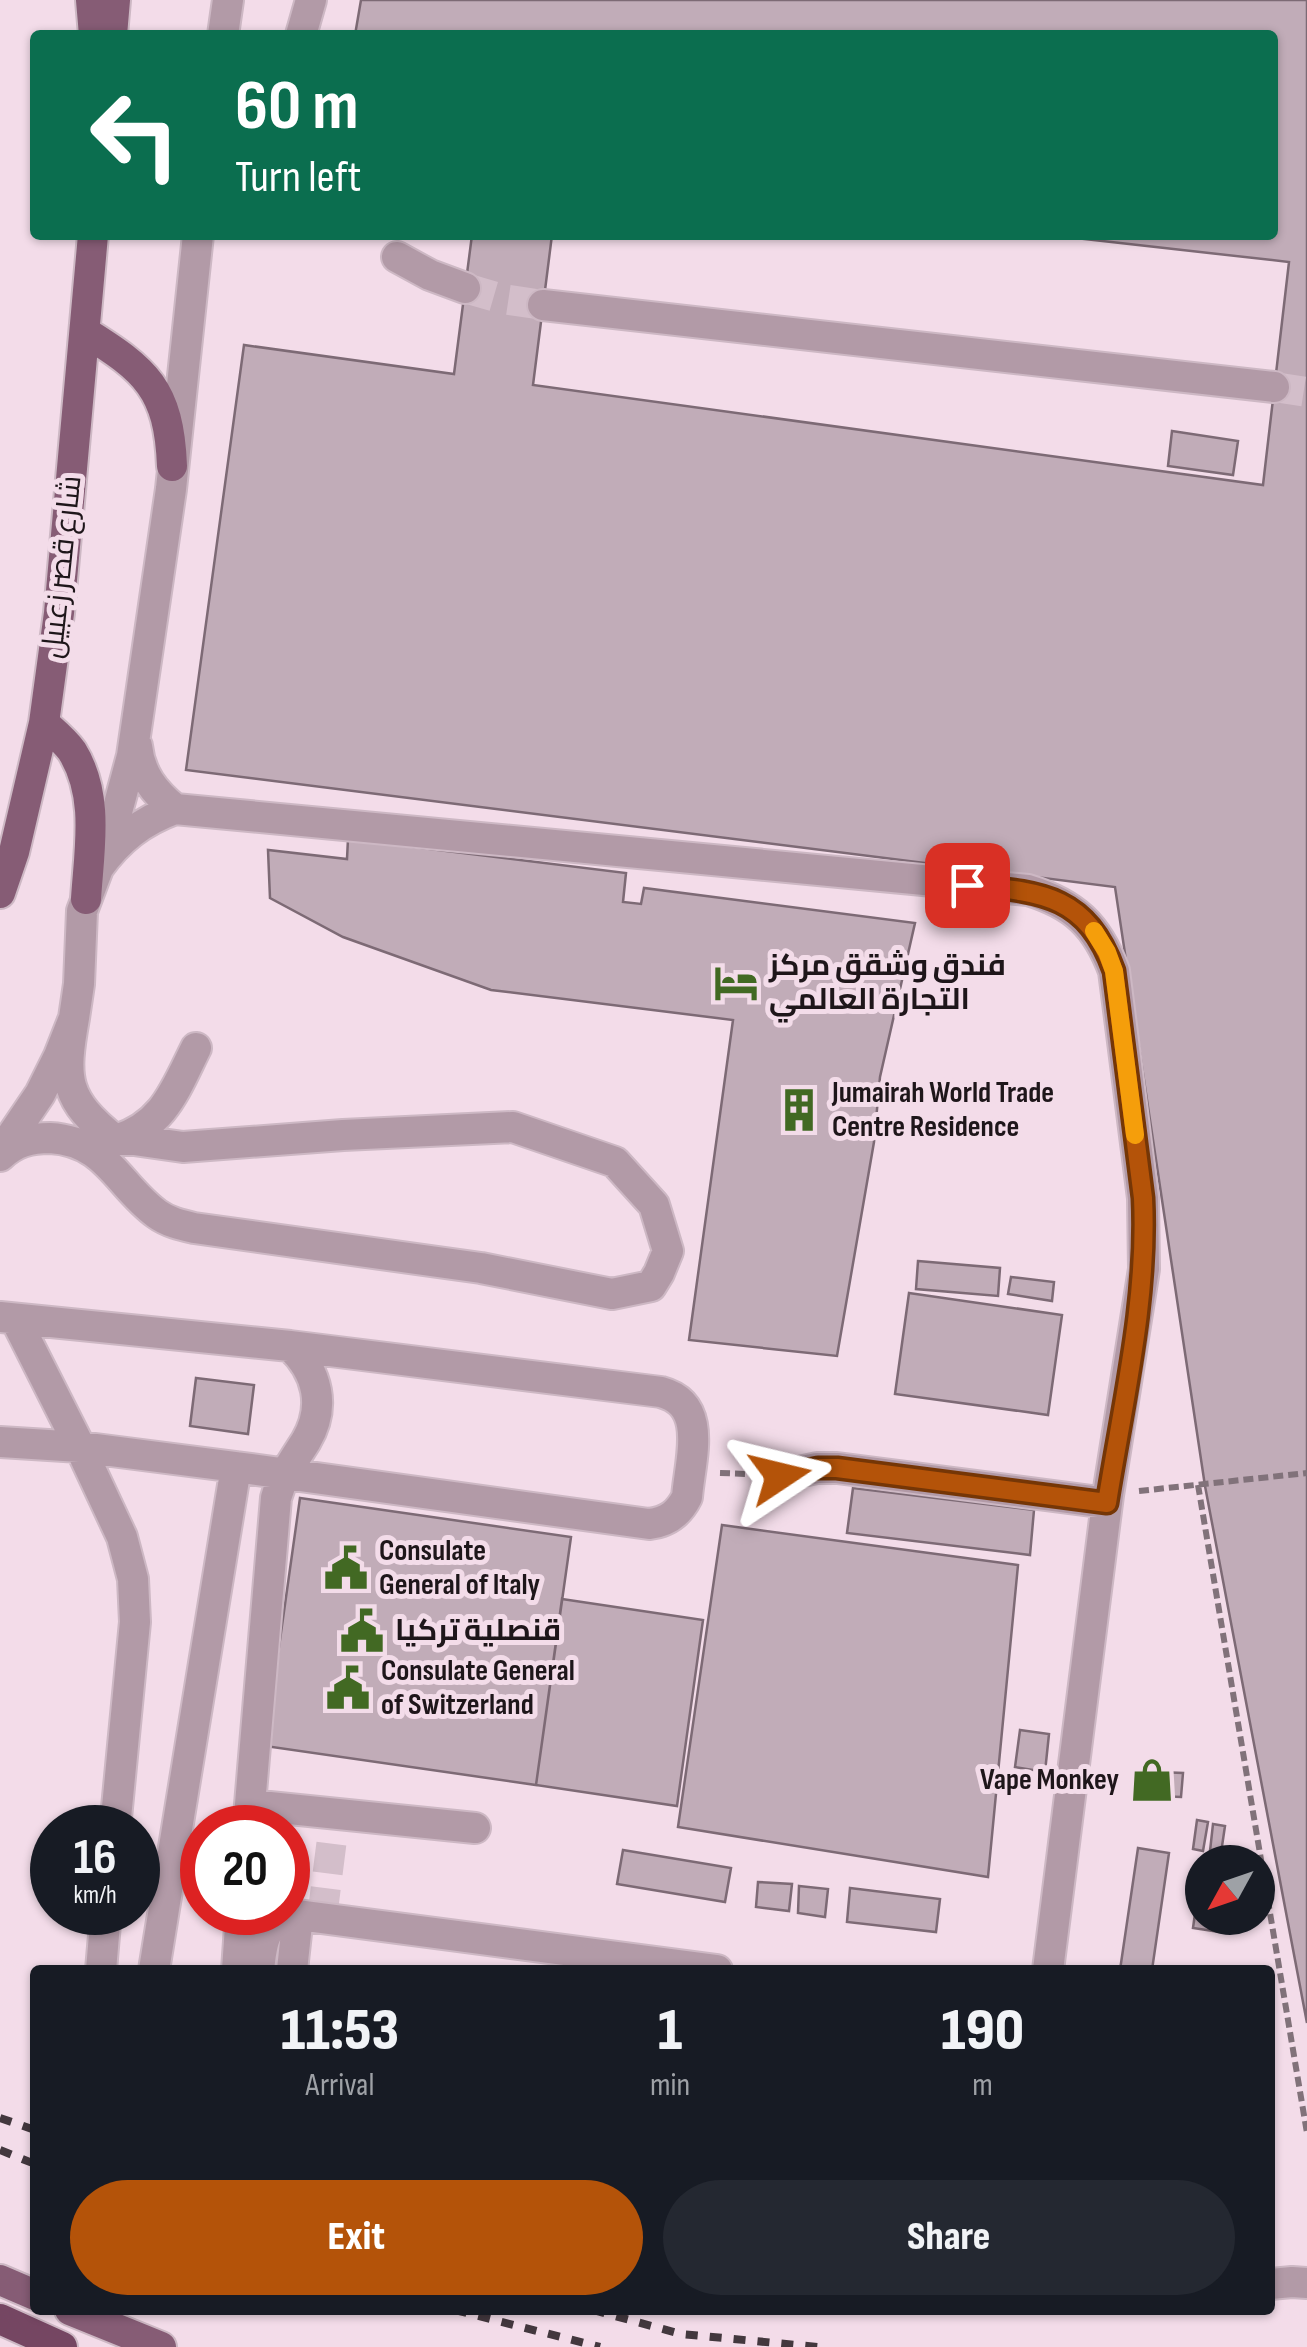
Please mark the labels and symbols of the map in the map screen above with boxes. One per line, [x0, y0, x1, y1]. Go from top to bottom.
street label: شارع قصر زعبيل [34, 474, 90, 660]
pin [925, 843, 1010, 928]
place label: فندق وشقق مركز التجارة العالمي [768, 948, 1006, 1023]
hotel icon: فندق وشقق مركز التجارة العالمي [712, 959, 760, 1007]
place label: Jumairah World Trade Centre Residence [831, 1075, 1054, 1145]
building icon: Jumairah World Trade Centre Residence [775, 1086, 823, 1134]
position arrow [728, 1424, 832, 1528]
place label: Consulate General of Italy [379, 1533, 541, 1603]
public building icon: Consulate General of Italy [322, 1544, 370, 1592]
public building icon: قنصلية تركيا [338, 1607, 386, 1655]
place label: قنصلية تركيا [395, 1613, 561, 1649]
place label: Consulate General of Switzerland [381, 1653, 575, 1723]
public building icon: Consulate General of Switzerland [324, 1664, 372, 1712]
shop icon: Vape Monkey [1128, 1756, 1176, 1804]
place label: Vape Monkey [980, 1762, 1120, 1798]
speed limit sign: 20 [180, 1805, 310, 1935]
north arrow [1185, 1845, 1275, 1935]

